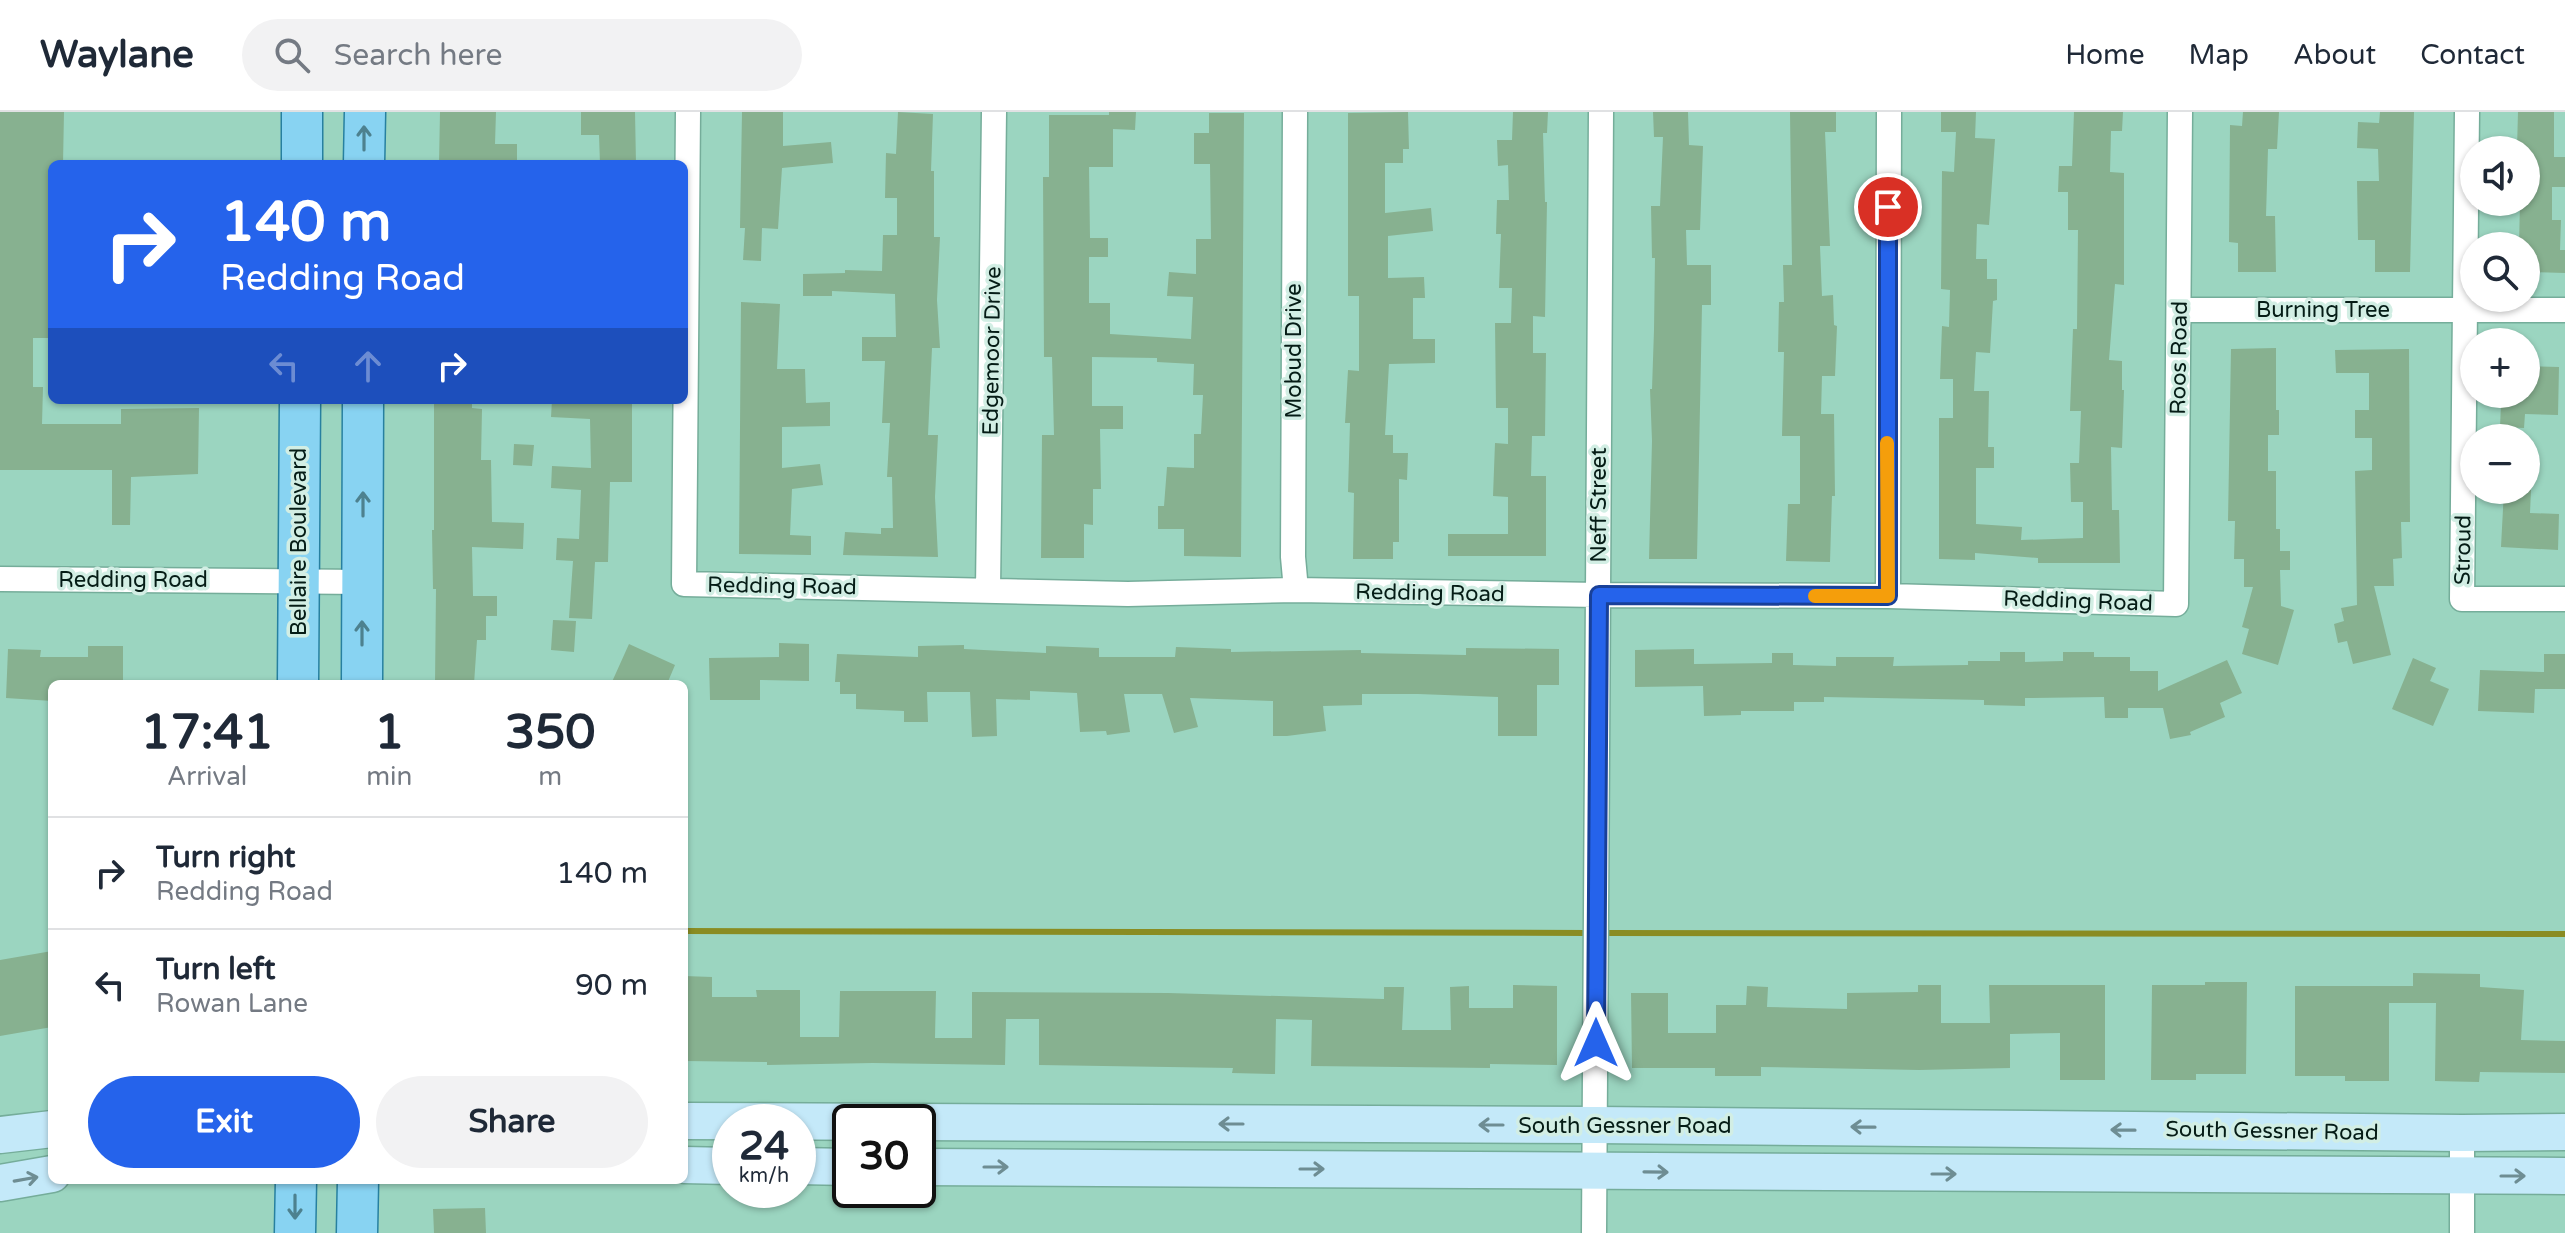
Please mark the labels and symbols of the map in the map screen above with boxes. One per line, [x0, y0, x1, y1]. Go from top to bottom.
one-way arrow [357, 125, 372, 152]
pin [1854, 173, 1922, 241]
street label: Edgemoor Drive [978, 266, 1006, 436]
street label: Mobud Drive [1281, 283, 1307, 419]
street label: Burning Tree [2256, 297, 2390, 323]
street label: Roos Road [2165, 301, 2193, 415]
street label: Neff Street [1586, 447, 1612, 563]
street label: Bellaire Boulevard [286, 448, 312, 636]
one-way arrow [355, 491, 371, 518]
street label: Stroud [2449, 515, 2477, 585]
street label: Redding Road [58, 567, 208, 593]
street label: Redding Road [707, 572, 857, 600]
street label: Redding Road [1355, 579, 1505, 607]
street label: Redding Road [2003, 585, 2153, 617]
one-way arrow [354, 620, 370, 647]
position arrow [1554, 1001, 1638, 1085]
speed limit sign: 30 [832, 1104, 936, 1208]
street label: South Gessner Road [1518, 1113, 1732, 1139]
one-way arrow [1218, 1116, 1245, 1132]
street label: South Gessner Road [2165, 1116, 2379, 1146]
one-way arrow [1478, 1117, 1505, 1133]
one-way arrow [1850, 1120, 1877, 1135]
one-way arrow [2110, 1122, 2137, 1138]
one-way arrow [982, 1159, 1009, 1175]
one-way arrow [1298, 1161, 1325, 1176]
one-way arrow [1642, 1164, 1669, 1179]
one-way arrow [1930, 1166, 1957, 1182]
one-way arrow [2499, 1168, 2526, 1184]
one-way arrow [13, 1170, 38, 1185]
one-way arrow [288, 1193, 303, 1220]

